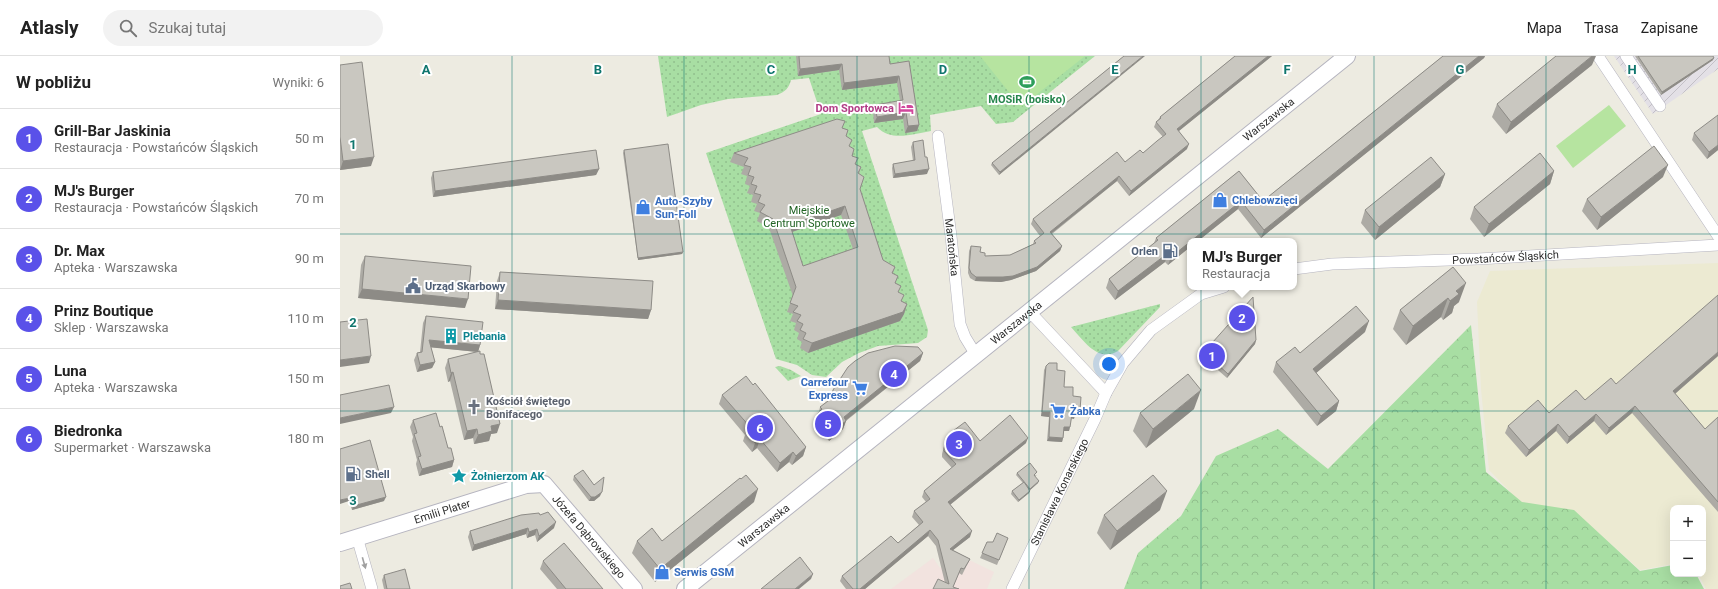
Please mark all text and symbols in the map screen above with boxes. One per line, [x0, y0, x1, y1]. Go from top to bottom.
search box [103, 10, 383, 46]
text: Atlasly [20, 16, 79, 39]
icon: search [117, 17, 139, 39]
text: Szukaj tutaj [149, 19, 226, 37]
text: Mapa [1527, 20, 1562, 36]
text: Trasa [1584, 20, 1619, 36]
text: Zapisane [1641, 20, 1698, 36]
text: A [422, 62, 431, 77]
text: B [594, 62, 602, 77]
text: C [767, 62, 776, 77]
text: D [939, 62, 947, 77]
text: E [1111, 62, 1119, 77]
text: F [1283, 62, 1291, 77]
text: G [1456, 62, 1465, 77]
text: H [1627, 62, 1637, 77]
text: W pobliżu [16, 72, 91, 92]
sports icon: MOSiR (boisko) [1018, 73, 1036, 91]
text: Wyniki: 6 [273, 75, 324, 90]
place label: MOSiR (boisko) [988, 93, 1066, 106]
street label: Warszawska [1240, 95, 1297, 144]
hotel icon: Dom Sportowca [897, 99, 915, 117]
place label: Dom Sportowca [815, 102, 894, 115]
text: Grill-Bar Jaskinia [54, 122, 171, 140]
text: 1 [25, 131, 33, 146]
text: 50 m [295, 131, 324, 146]
text: 1 [349, 137, 357, 152]
text: Restauracja · Powstańców Śląskich [54, 140, 258, 155]
text: MJ's Burger [54, 182, 134, 200]
text: 2 [25, 191, 33, 206]
text: 70 m [295, 191, 324, 206]
shop icon: Chlebowzięci [1211, 191, 1229, 209]
place label: Chlebowzięci [1232, 194, 1298, 207]
place label: Auto-Szyby Sun-Foll [655, 195, 713, 221]
shop icon: Auto-Szyby Sun-Foll [634, 198, 652, 216]
text: Restauracja · Powstańców Śląskich [54, 200, 258, 215]
park label: Miejskie Centrum Sportowe [763, 204, 855, 230]
street label: Maratońska [942, 217, 962, 277]
popup [1187, 238, 1297, 290]
text: Dr. Max [54, 242, 105, 260]
fuel station icon: Orlen [1161, 242, 1179, 260]
place label: Orlen [1131, 245, 1158, 258]
text: MJ's Burger [1202, 248, 1282, 266]
street label: Powstańców Śląskich [1452, 248, 1559, 266]
text: 3 [25, 251, 33, 266]
text: 90 m [295, 251, 324, 266]
text: Apteka · Warszawska [54, 260, 178, 275]
text: Restauracja [1202, 266, 1270, 281]
public building icon: Urząd Skarbowy [404, 277, 422, 295]
place label: Urząd Skarbowy [425, 280, 506, 293]
street label: Warszawska [988, 298, 1044, 347]
text: Prinz Boutique [54, 302, 153, 320]
pin: 2 [1229, 303, 1255, 333]
text: 4 [25, 311, 33, 326]
text: 110 m [287, 311, 324, 326]
text: 2 [349, 315, 357, 330]
text: Sklep · Warszawska [54, 320, 169, 335]
building icon: Plebania [442, 327, 460, 345]
place label: Plebania [463, 330, 506, 343]
pin: 1 [1199, 341, 1225, 371]
your location [1099, 354, 1119, 374]
pin: 4 [881, 359, 907, 389]
text: Luna [54, 362, 87, 380]
text: 5 [25, 371, 33, 386]
text: 150 m [287, 371, 324, 386]
place label: Carrefour Express [801, 376, 848, 402]
supermarket icon: Carrefour Express [851, 379, 869, 397]
text: Apteka · Warszawska [54, 380, 178, 395]
place label: Kościół świętego Bonifacego [486, 395, 570, 421]
church icon: Kościół świętego Bonifacego [465, 398, 483, 416]
supermarket icon: Żabka [1049, 402, 1067, 420]
place label: Żabka [1070, 404, 1101, 418]
pin: 5 [815, 409, 841, 439]
pin: 6 [747, 413, 773, 443]
text: Biedronka [54, 422, 122, 440]
pin: 3 [946, 429, 972, 459]
text: 6 [25, 431, 33, 446]
text: 180 m [287, 431, 324, 446]
street label: Stanisława Konarskiego [1028, 436, 1091, 548]
text: Supermarket · Warszawska [54, 440, 211, 455]
fuel station icon: Shell [344, 465, 362, 483]
place icon: Żołnierzom AK [450, 467, 468, 485]
place label: Shell [365, 468, 390, 481]
place label: Żołnierzom AK [471, 469, 546, 483]
street label: Józefa Dąbrowskiego [550, 492, 628, 581]
text: 3 [349, 493, 357, 508]
street label: Emilii Plater [412, 496, 472, 526]
street label: Warszawska [735, 501, 792, 550]
map controls [1670, 505, 1706, 577]
button: + [1670, 505, 1706, 541]
button: − [1670, 541, 1706, 577]
one-way arrow [361, 558, 367, 570]
shop icon: Serwis GSM [653, 563, 671, 581]
place label: Serwis GSM [674, 566, 734, 579]

